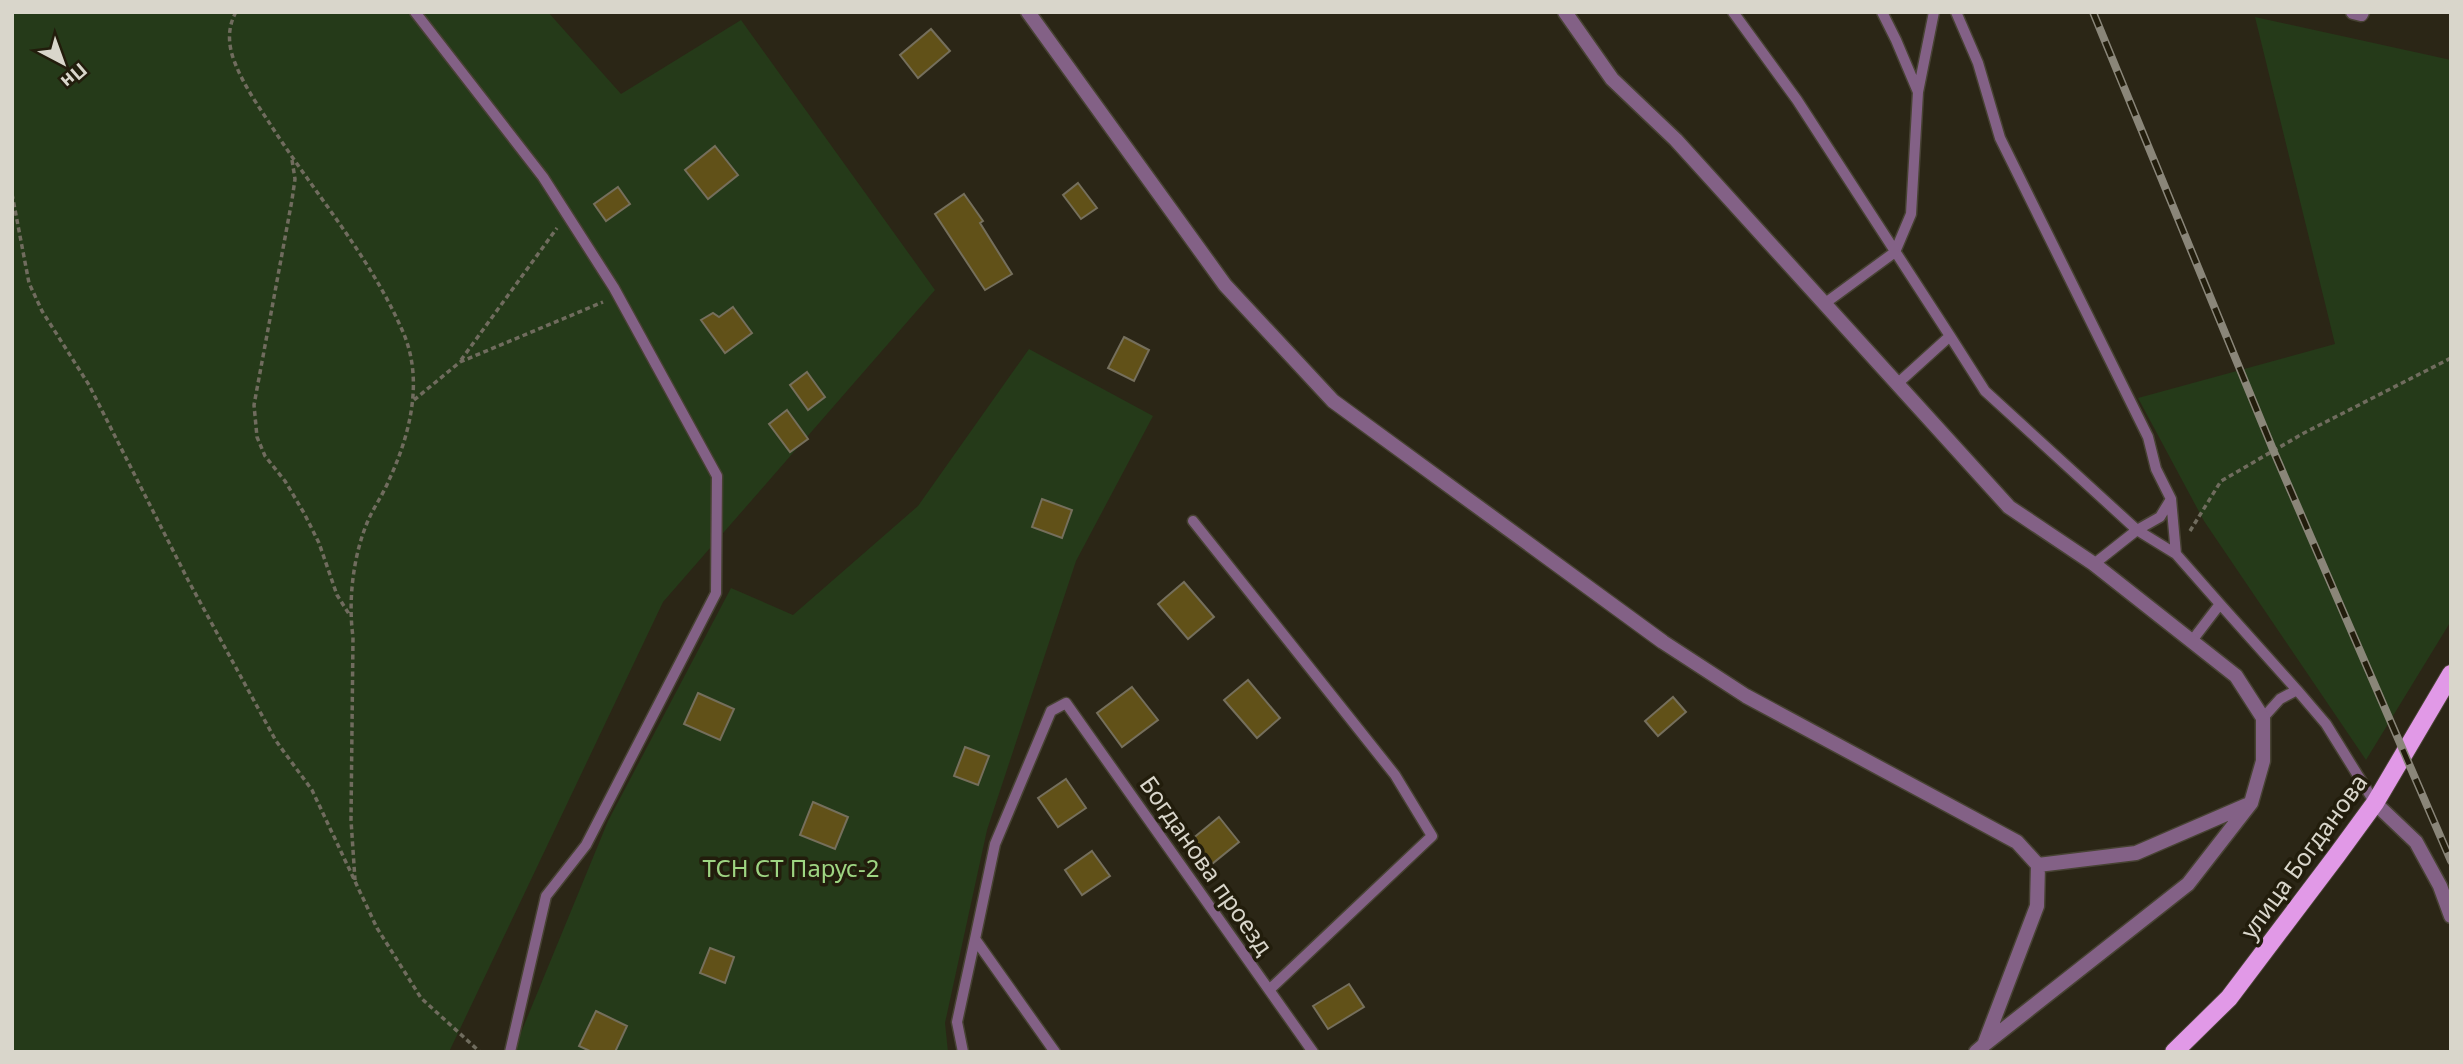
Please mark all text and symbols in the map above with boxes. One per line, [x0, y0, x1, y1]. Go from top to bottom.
north arrow [28, 28, 98, 98]
text: Пн [55, 57, 93, 94]
street label: улица Богданова [2232, 767, 2374, 945]
street label: Богданова проезд [1133, 769, 1281, 961]
park label: ТСН СТ Парус-2 [703, 851, 879, 884]

